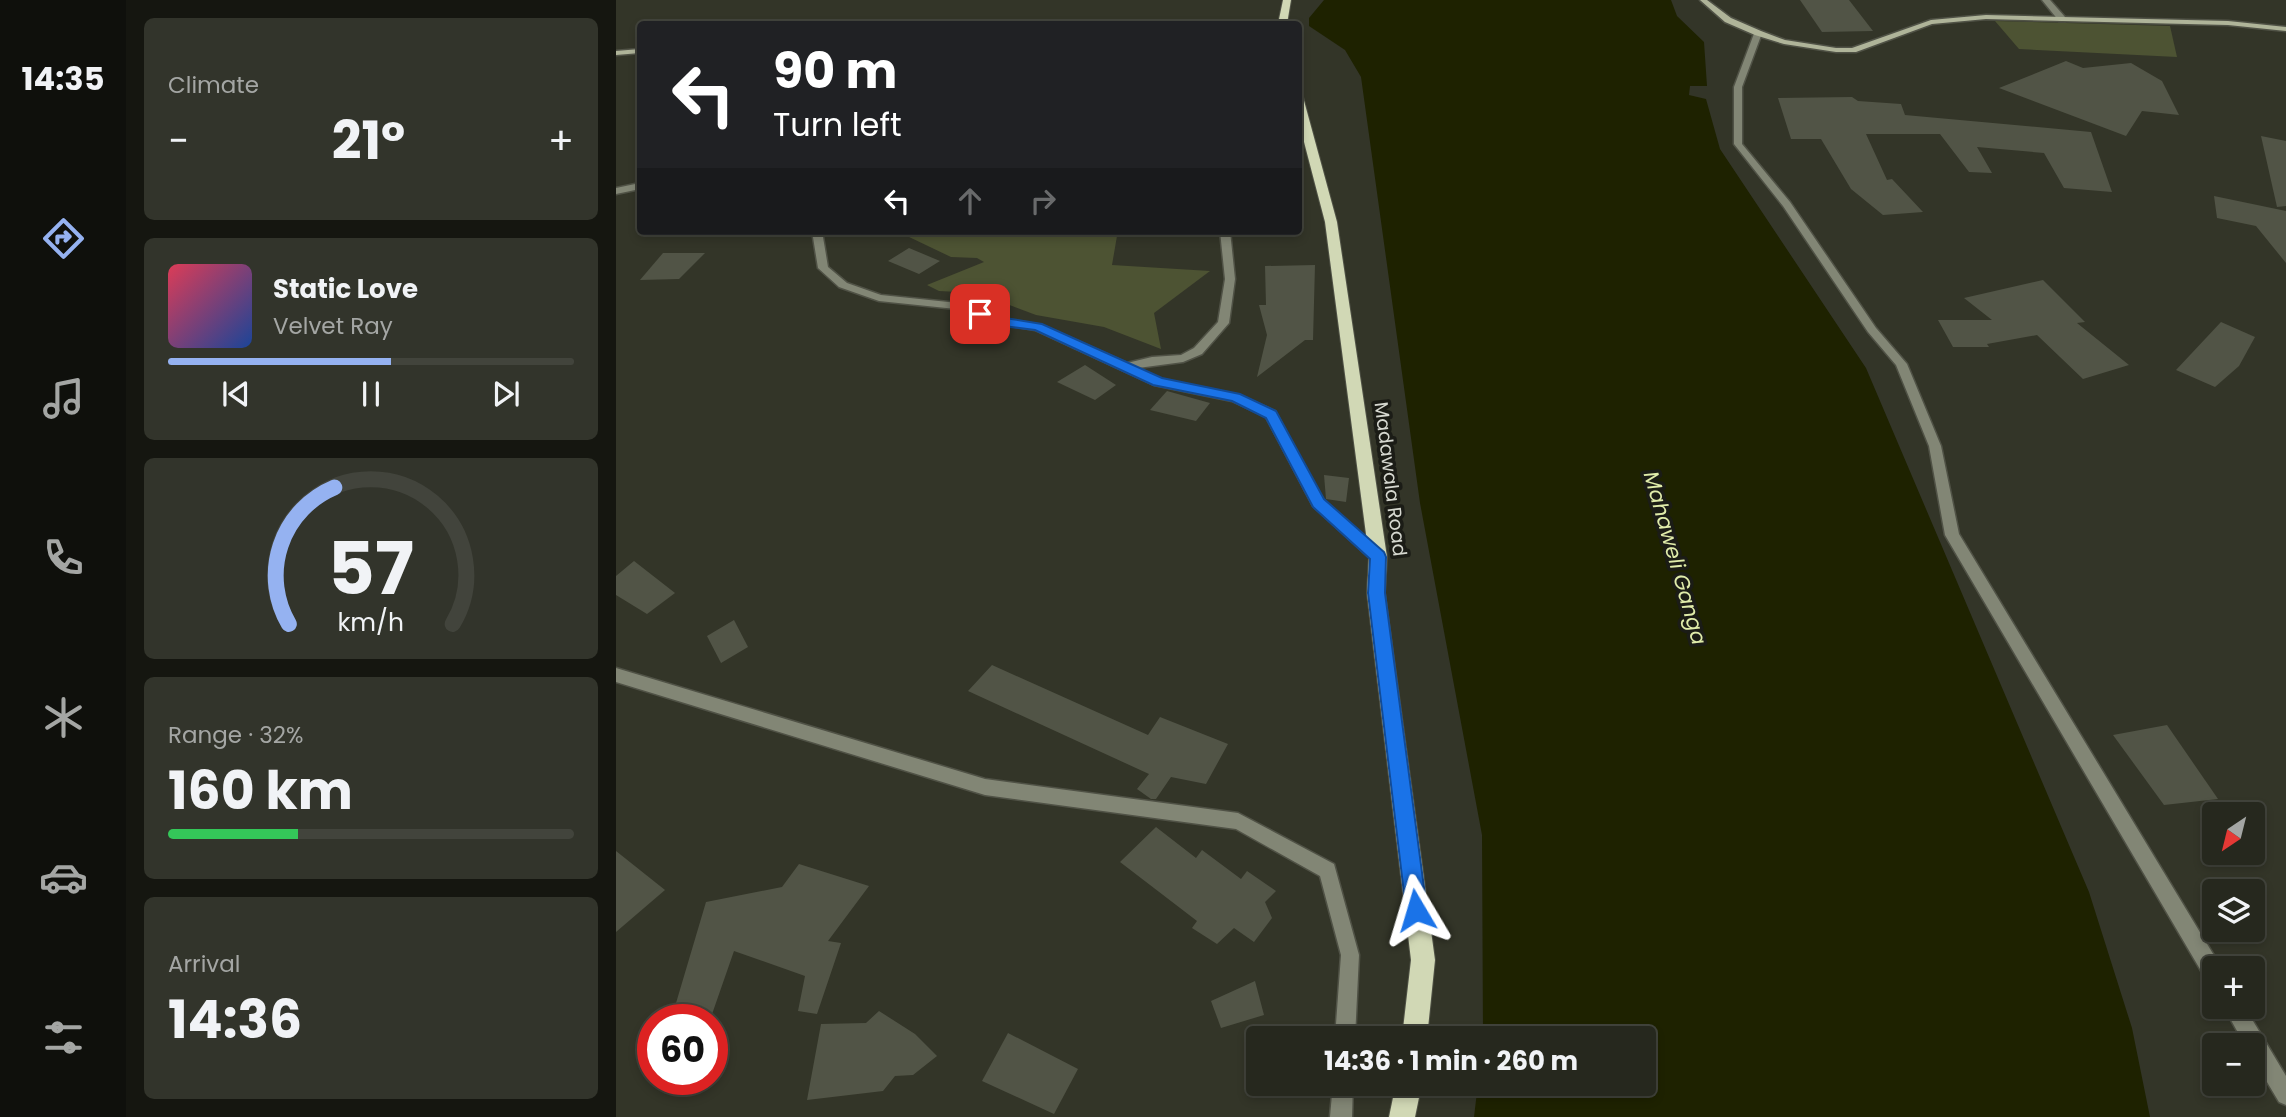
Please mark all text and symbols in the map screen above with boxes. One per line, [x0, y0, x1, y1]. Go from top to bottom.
text: 90 m [773, 37, 897, 105]
icon: left [658, 49, 749, 140]
text: 14:35 [22, 56, 104, 101]
text: Climate [168, 69, 259, 101]
text: Turn left [773, 102, 902, 147]
text: 21° [332, 104, 405, 177]
text: − [168, 114, 189, 167]
text: + [548, 114, 574, 167]
icon: left [878, 182, 916, 220]
icon: ahead [951, 182, 989, 220]
icon: right [1024, 182, 1062, 220]
icon: directions [39, 214, 88, 263]
text: Static Love [273, 271, 418, 307]
pin [950, 284, 1010, 344]
icon: arrive [961, 295, 999, 333]
text: Velvet Ray [273, 310, 393, 342]
icon: music [39, 374, 88, 423]
icon: previous [217, 375, 255, 413]
icon: pause [352, 375, 390, 413]
icon: next [487, 375, 525, 413]
street label: Madawala Road [1368, 400, 1413, 558]
water label: Mahaweli Ganga [1637, 468, 1714, 648]
text: 57 [328, 519, 414, 620]
icon: phone [39, 533, 88, 582]
text: km/h [338, 605, 404, 640]
icon: climate [39, 693, 88, 742]
text: Range · 32% [168, 719, 303, 751]
text: 160 km [168, 754, 353, 827]
north arrow [2202, 802, 2264, 864]
map controls [2202, 802, 2265, 1096]
icon: car [39, 853, 88, 902]
position arrow [1379, 873, 1453, 947]
button: layers [2202, 879, 2265, 942]
text: Arrival [168, 948, 240, 980]
button: + [2202, 956, 2265, 1019]
text: 14:36 [168, 983, 302, 1056]
speed limit sign: 60 [637, 1004, 728, 1095]
icon: filters [39, 1013, 88, 1062]
button: − [2202, 1033, 2265, 1096]
text: 14:36 · 1 min · 260 m [1324, 1043, 1578, 1079]

